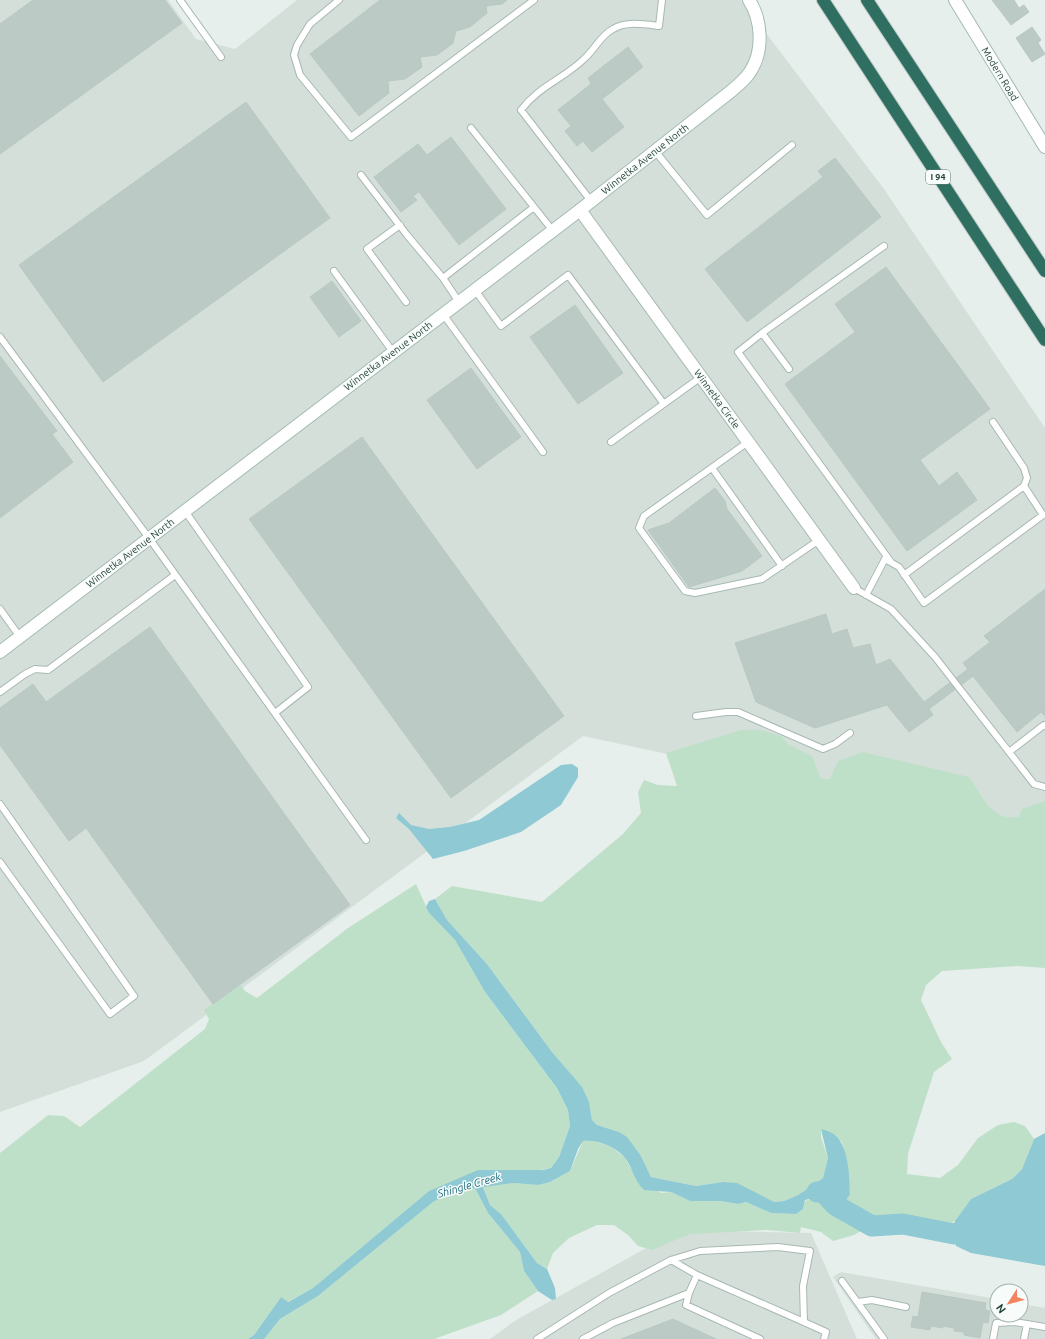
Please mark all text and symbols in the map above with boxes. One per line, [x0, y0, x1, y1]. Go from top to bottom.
street label: Modern Road [980, 45, 1020, 103]
street label: Winnetka Avenue North [599, 122, 691, 196]
road number: I 94 [926, 170, 950, 184]
street label: Winnetka Avenue North [342, 319, 434, 393]
street label: Winnetka Circle [692, 367, 742, 431]
street label: Winnetka Avenue North [84, 516, 176, 590]
water label: Shingle Creek [435, 1170, 502, 1200]
north arrow [989, 1283, 1029, 1323]
text: N [994, 1302, 1008, 1316]

